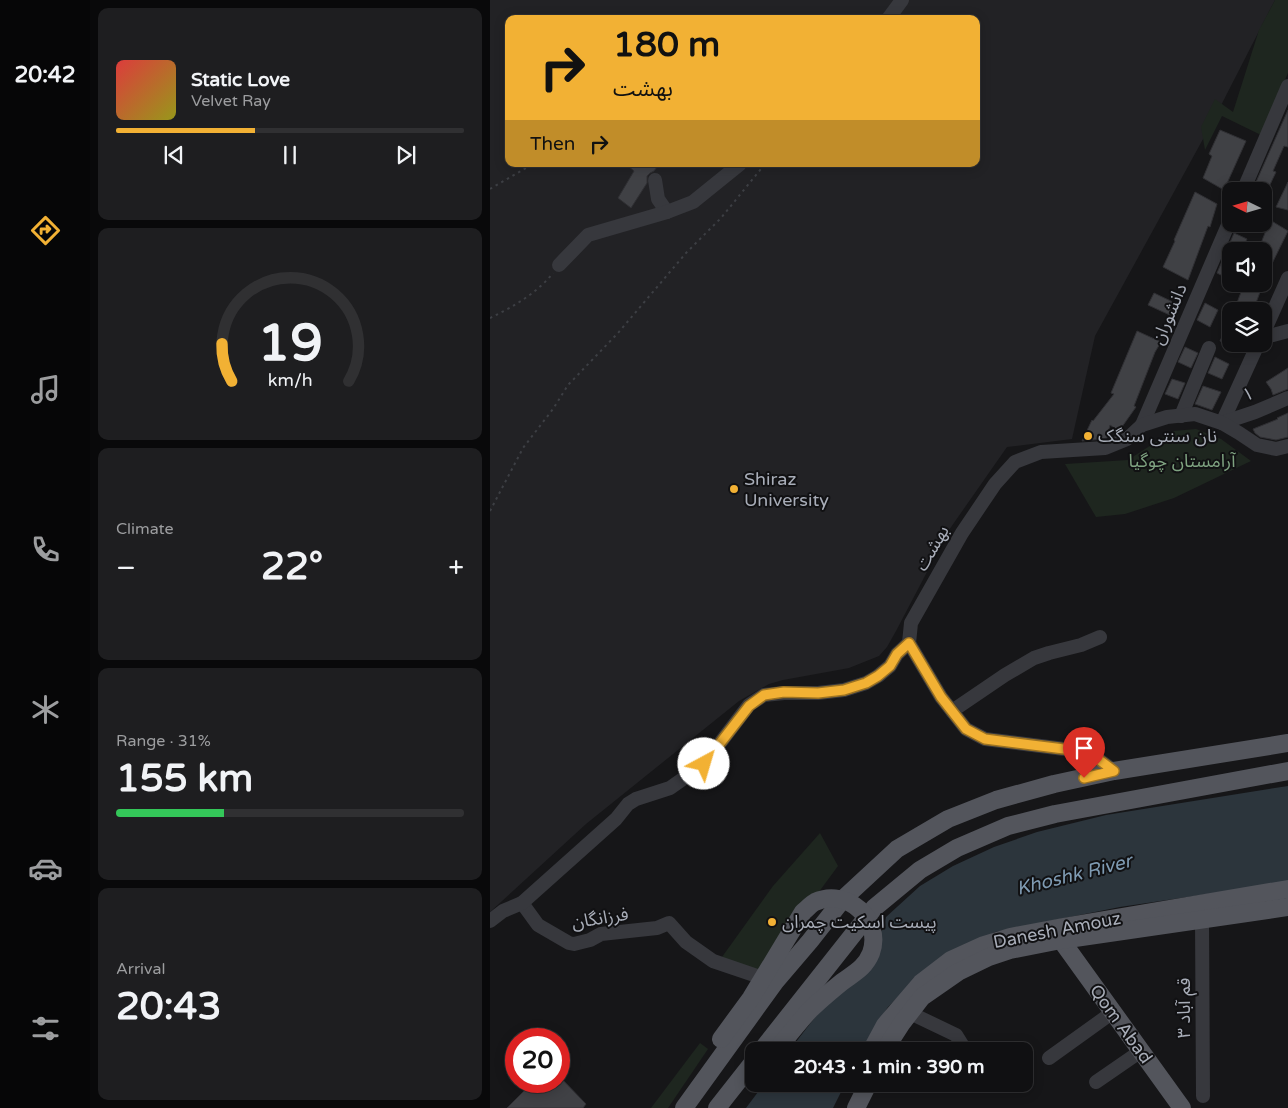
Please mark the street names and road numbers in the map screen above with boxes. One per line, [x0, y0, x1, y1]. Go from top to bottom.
street label: دانشوران [1146, 280, 1192, 348]
street label: ۱ [1239, 382, 1257, 406]
street label: بهشت [910, 521, 954, 575]
street label: فرزانگان [570, 903, 630, 933]
street label: Danesh Amouz [991, 907, 1123, 953]
street label: ۳ قم آباد [1173, 978, 1197, 1038]
street label: Qom Abad [1085, 980, 1157, 1068]

